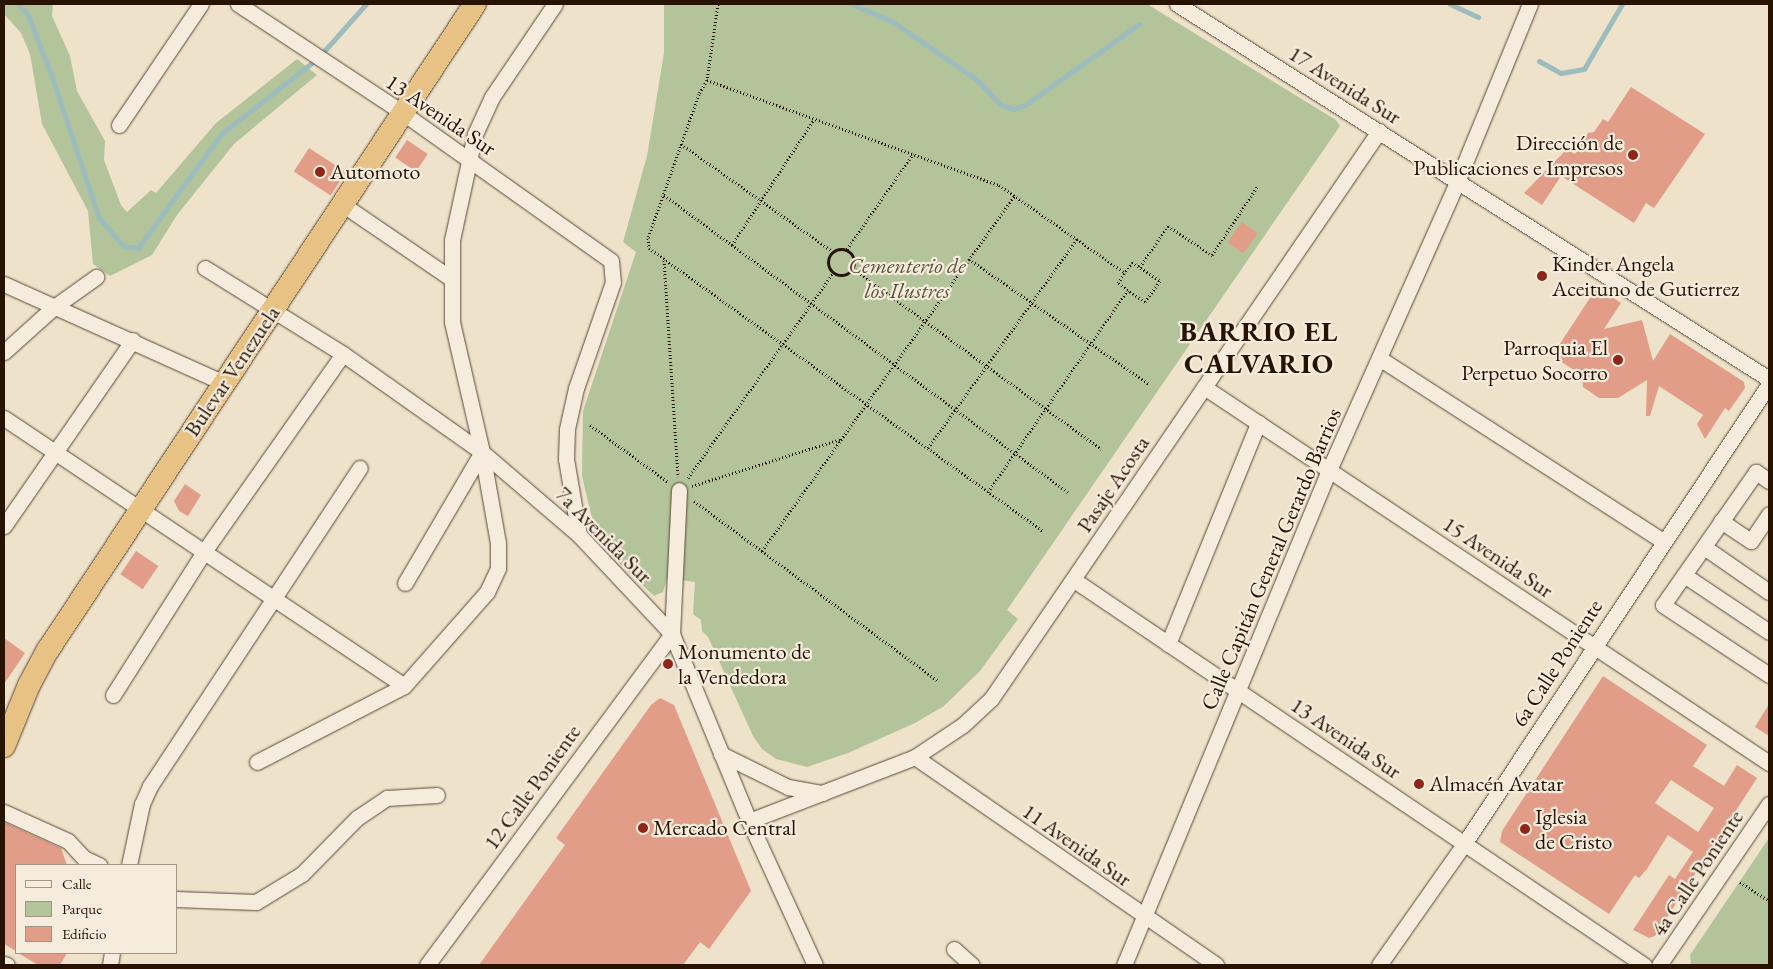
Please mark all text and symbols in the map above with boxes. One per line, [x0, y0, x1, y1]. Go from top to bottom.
street label: 17 Avenida Sur [1284, 40, 1406, 130]
street label: 13 Avenida Sur [381, 68, 501, 162]
place label: Dirección de Publicaciones e Impresos [1413, 129, 1623, 180]
marker: Dirección de Publicaciones e Impresos [1627, 149, 1639, 161]
place label: Automoto [330, 159, 420, 185]
marker: Automoto [314, 166, 326, 178]
place label: Kinder Angela Aceituno de Gutierrez [1552, 250, 1739, 302]
park label: Cementerio de los Ilustres [848, 252, 966, 304]
marker: Kinder Angela Aceituno de Gutierrez [1536, 270, 1548, 282]
street label: Bulevar Venezuela [179, 301, 285, 441]
district label: BARRIO EL CALVARIO [1178, 314, 1340, 380]
place label: Parroquia El Perpetuo Socorro [1461, 334, 1608, 386]
marker: Parroquia El Perpetuo Socorro [1612, 354, 1624, 366]
street label: Calle Capitán General Gerardo Barrios [1195, 404, 1347, 714]
street label: Pasaje Acosta [1071, 431, 1155, 537]
street label: 7a Avenida Sur [550, 481, 658, 589]
street label: 15 Avenida Sur [1438, 510, 1558, 604]
street label: 6a Calle Poniente [1506, 594, 1608, 732]
place label: Monumento de la Vendedora [678, 638, 811, 689]
marker: Monumento de la Vendedora [662, 658, 674, 670]
street label: 13 Avenida Sur [1286, 691, 1406, 785]
street label: 12 Calle Poniente [478, 719, 586, 855]
place label: Almacén Avatar [1429, 771, 1563, 797]
marker: Almacén Avatar [1413, 778, 1425, 790]
street label: 11 Avenida Sur [1017, 798, 1137, 892]
place label: Iglesia de Cristo [1535, 803, 1612, 854]
street label: 4a Calle Poniente [1645, 805, 1749, 941]
place label: Mercado Central [653, 815, 796, 841]
marker: Mercado Central [637, 822, 649, 834]
marker: Iglesia de Cristo [1519, 823, 1531, 835]
legend [15, 864, 178, 954]
text: Calle [62, 874, 92, 893]
text: Parque [62, 899, 102, 918]
text: Edificio [62, 924, 106, 943]

